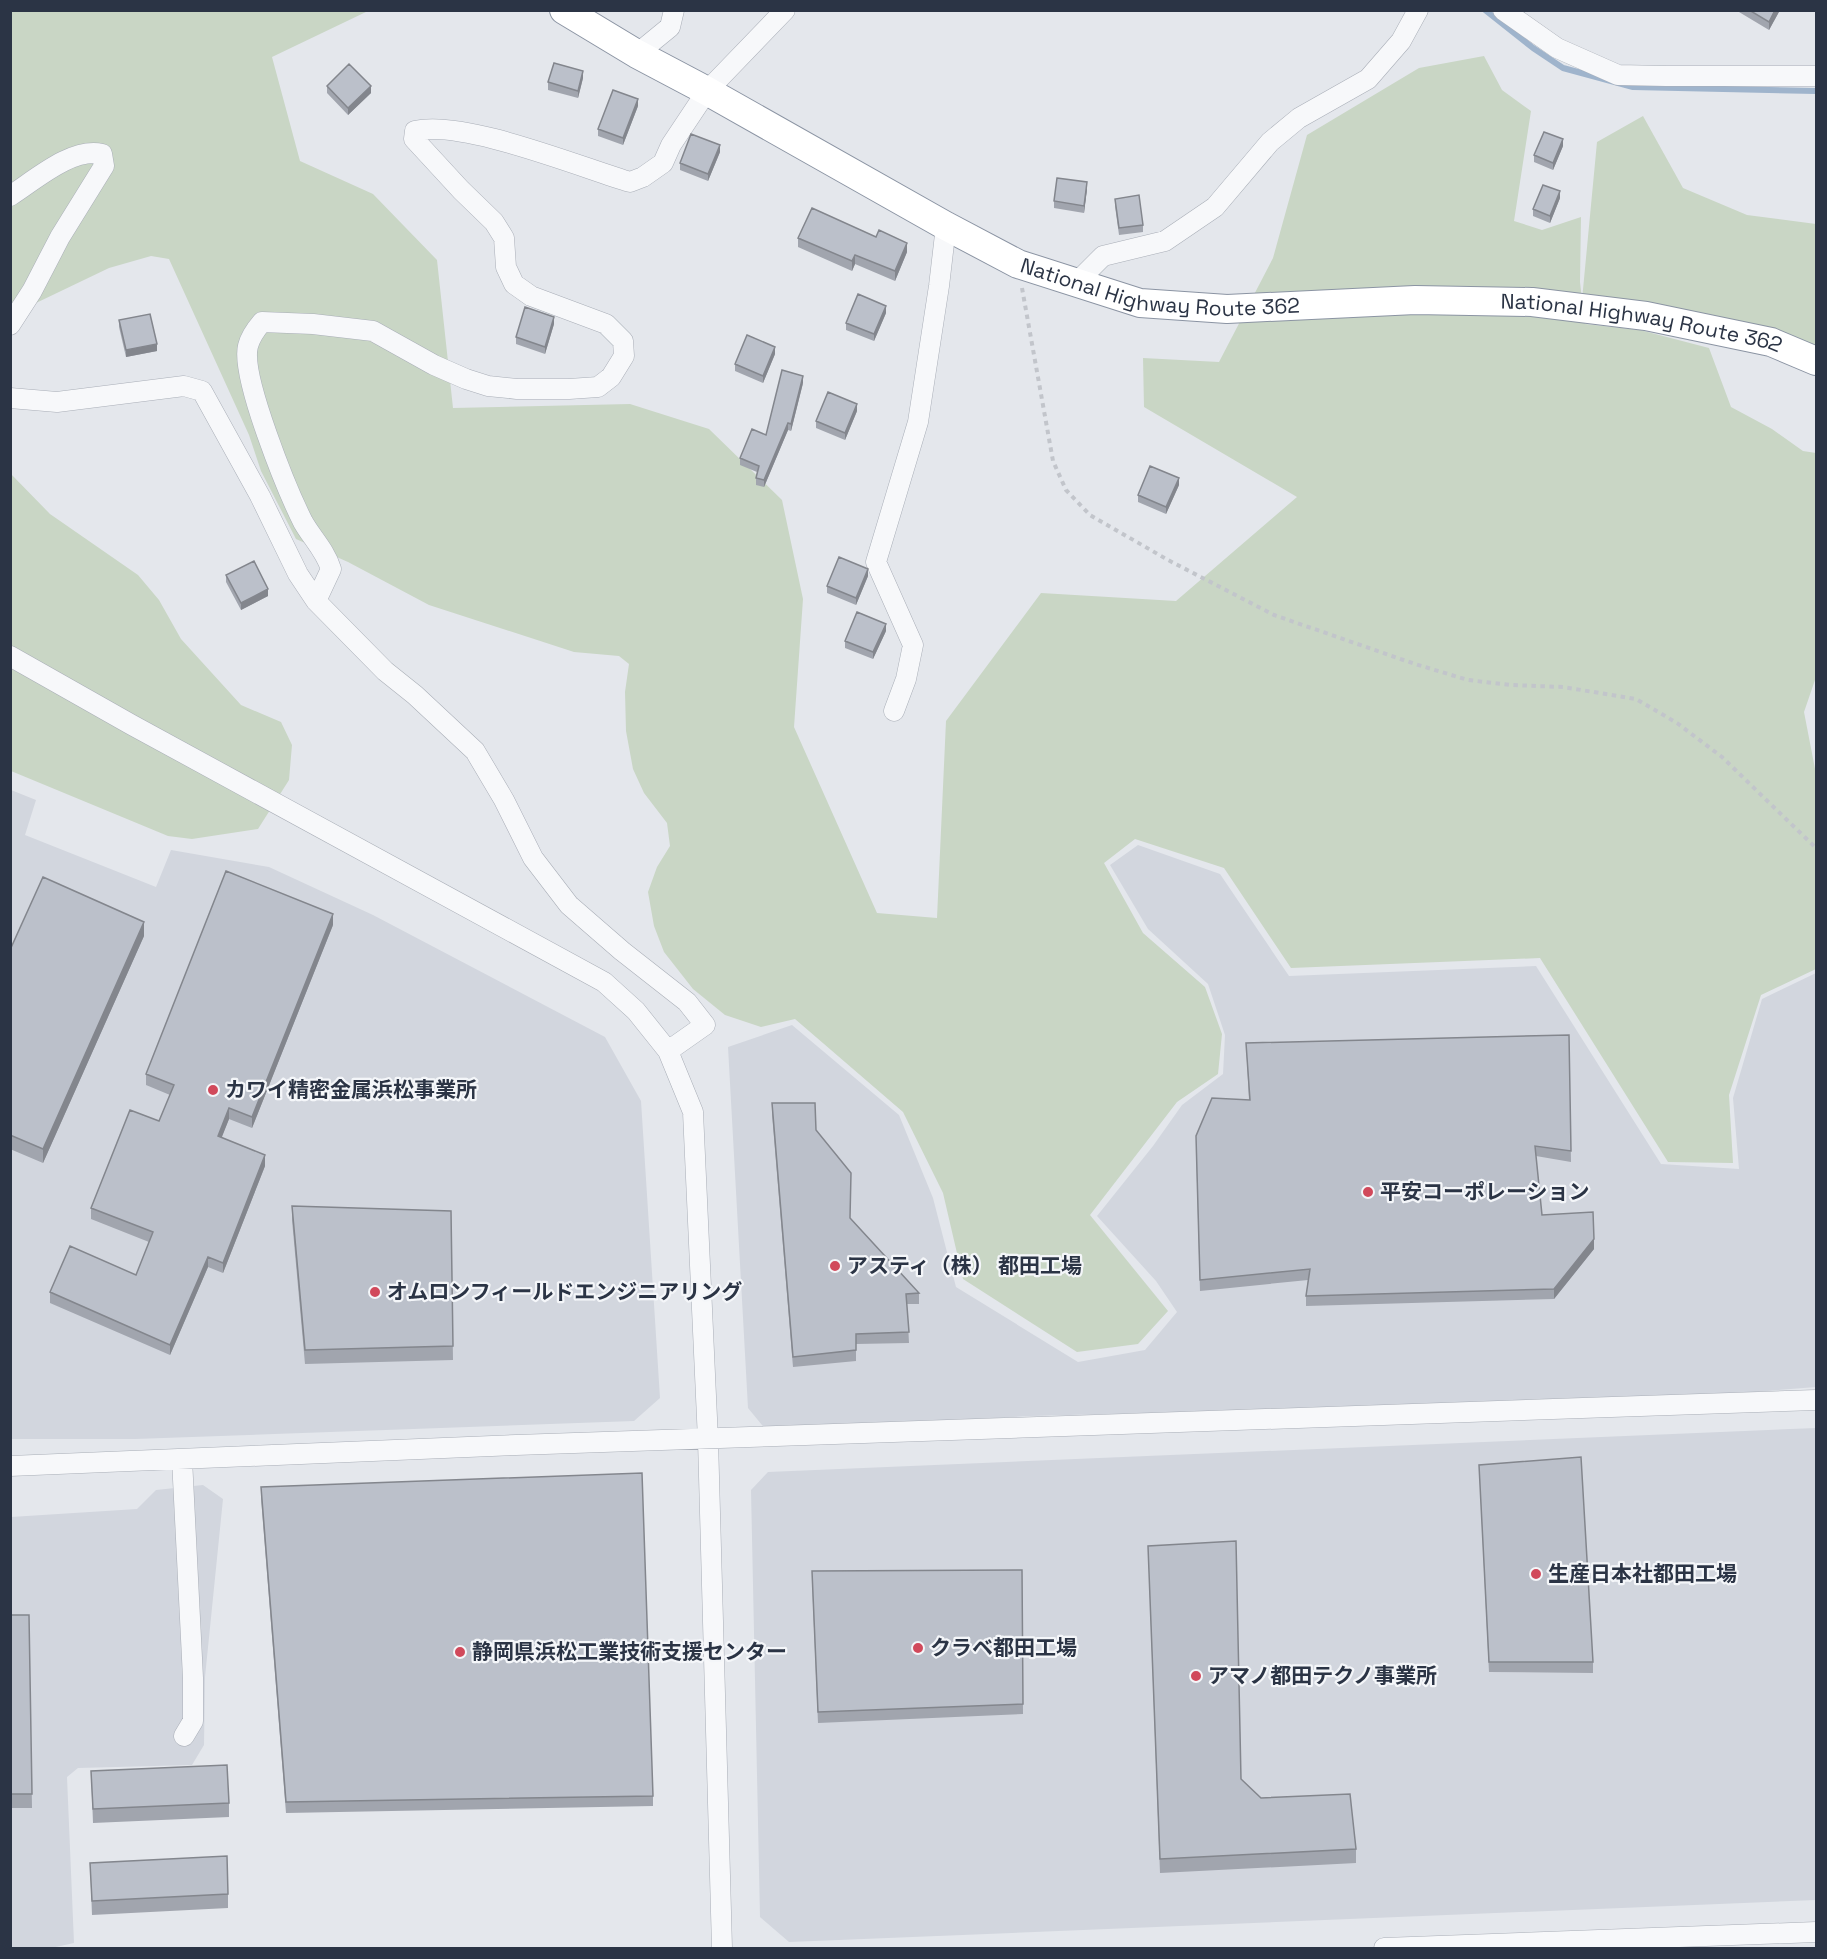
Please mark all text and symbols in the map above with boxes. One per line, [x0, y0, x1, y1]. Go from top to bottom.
street label: National Highway Route 362 [1017, 252, 1300, 322]
street label: National Highway Route 362 [1500, 287, 1787, 358]
place label: カワイ精密金属浜松事業所 [225, 1076, 477, 1103]
marker: カワイ精密金属浜松事業所 [206, 1083, 220, 1097]
place label: 平安コーポレーション [1380, 1178, 1590, 1205]
marker: 平安コーポレーション [1361, 1185, 1375, 1199]
place label: アスティ（株） 都田工場 [847, 1252, 1082, 1279]
marker: アスティ（株） 都田工場 [828, 1259, 842, 1273]
place label: オムロンフィールドエンジニアリング [387, 1278, 742, 1305]
marker: オムロンフィールドエンジニアリング [368, 1285, 382, 1299]
place label: 生産日本社都田工場 [1548, 1560, 1737, 1587]
marker: 生産日本社都田工場 [1529, 1567, 1543, 1581]
place label: クラベ都田工場 [930, 1634, 1077, 1661]
place label: 静岡県浜松工業技術支援センター [472, 1638, 787, 1665]
marker: クラベ都田工場 [911, 1641, 925, 1655]
marker: 静岡県浜松工業技術支援センター [453, 1645, 467, 1659]
place label: アマノ都田テクノ事業所 [1208, 1662, 1437, 1689]
marker: アマノ都田テクノ事業所 [1189, 1669, 1203, 1683]

